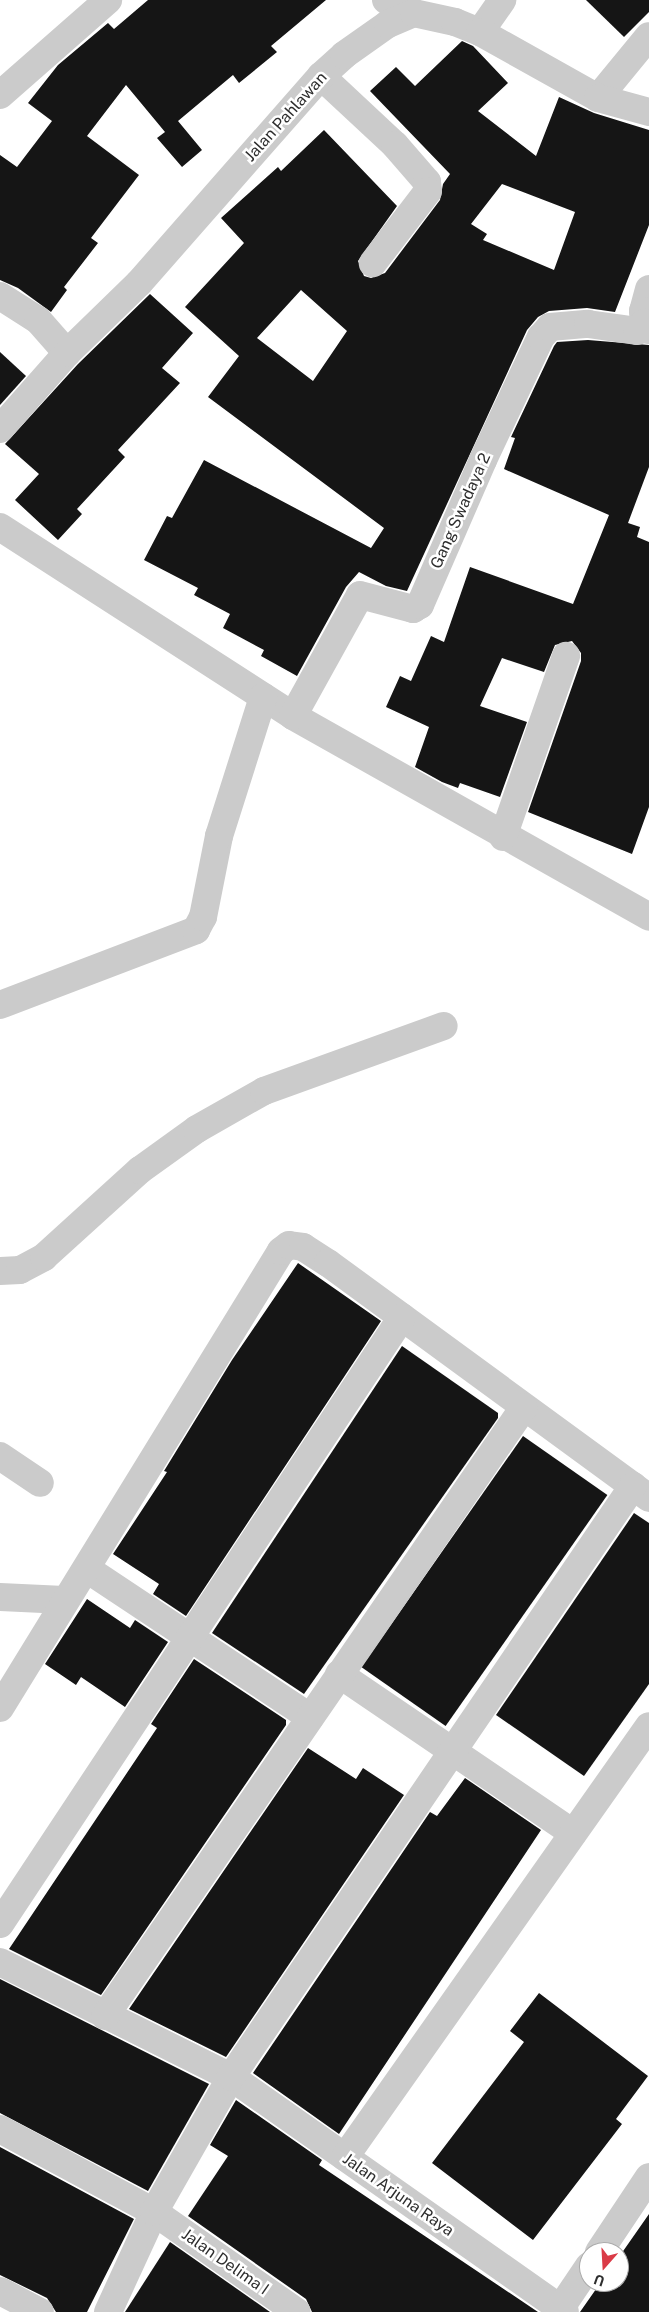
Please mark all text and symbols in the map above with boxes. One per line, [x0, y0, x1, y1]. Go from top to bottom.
street label: Jalan Pahlawan [241, 68, 331, 166]
street label: Gang Swadaya 2 [427, 450, 495, 572]
street label: Jalan Arjuna Raya [339, 2149, 457, 2241]
street label: Jalan Delima I [178, 2225, 272, 2299]
north arrow [579, 2242, 629, 2292]
text: U [592, 2271, 607, 2289]

